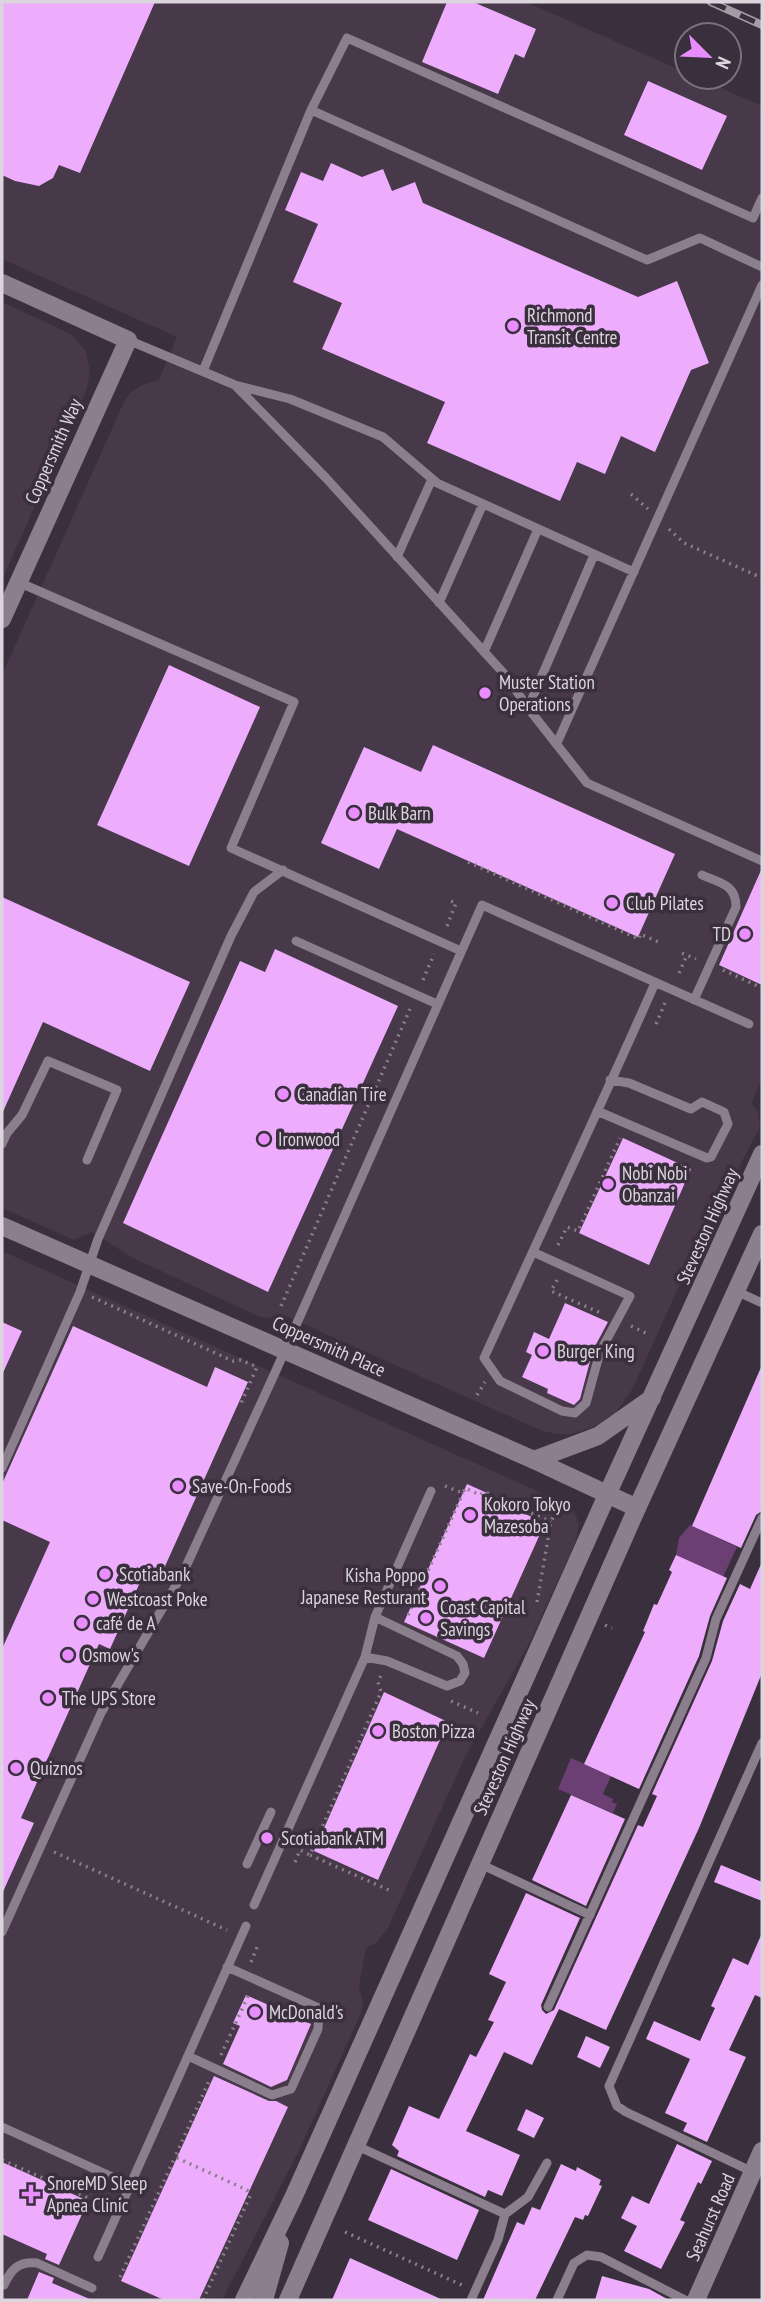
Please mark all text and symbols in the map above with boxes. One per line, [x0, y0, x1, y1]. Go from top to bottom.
north arrow [673, 21, 743, 91]
text: N [710, 53, 737, 72]
place label: Richmond Transit Centre [527, 303, 618, 349]
marker: Richmond Transit Centre [505, 318, 521, 334]
street label: Coppersmith Way [19, 394, 87, 508]
place label: Muster Station Operations [499, 670, 595, 716]
marker: Muster Station Operations [477, 685, 493, 701]
place label: Bulk Barn [368, 801, 431, 825]
marker: Bulk Barn [346, 805, 362, 821]
place label: Club Pilates [626, 891, 704, 915]
marker: Club Pilates [604, 895, 620, 911]
place label: TD [713, 922, 731, 946]
marker: TD [737, 926, 753, 942]
place label: Canadian Tire [297, 1082, 387, 1106]
marker: Canadian Tire [275, 1086, 291, 1102]
place label: Ironwood [278, 1127, 340, 1151]
marker: Ironwood [256, 1131, 272, 1147]
place label: Nobi Nobi Obanzai [622, 1161, 688, 1207]
street label: Steveston Highway [671, 1163, 744, 1288]
marker: Nobi Nobi Obanzai [600, 1176, 616, 1192]
street label: Coppersmith Place [269, 1310, 389, 1382]
place label: Burger King [557, 1339, 635, 1363]
marker: Burger King [535, 1343, 551, 1359]
place label: Save-On-Foods [192, 1474, 292, 1498]
marker: Save-On-Foods [170, 1478, 186, 1494]
place label: Kokoro Tokyo Mazesoba [484, 1492, 571, 1538]
marker: Kokoro Tokyo Mazesoba [462, 1507, 478, 1523]
place label: Scotiabank [119, 1562, 191, 1586]
place label: Kisha Poppo Japanese Resturant [300, 1563, 427, 1609]
marker: Scotiabank [97, 1566, 113, 1582]
marker: Kisha Poppo Japanese Resturant [432, 1578, 448, 1594]
place label: Westcoast Poke [107, 1587, 208, 1611]
marker: Westcoast Poke [85, 1591, 101, 1607]
place label: Coast Capital Savings [440, 1595, 526, 1641]
marker: Coast Capital Savings [418, 1610, 434, 1626]
place label: café de A [96, 1611, 156, 1635]
marker: café de A [74, 1615, 90, 1631]
place label: Osmow's [82, 1643, 139, 1667]
marker: Osmow's [60, 1647, 76, 1663]
place label: The UPS Store [62, 1686, 156, 1710]
marker: The UPS Store [40, 1690, 56, 1706]
street label: Steveston Highway [468, 1694, 541, 1819]
place label: Boston Pizza [392, 1719, 475, 1743]
marker: Boston Pizza [370, 1723, 386, 1739]
place label: Quiznos [30, 1756, 83, 1780]
marker: Quiznos [8, 1760, 24, 1776]
place label: Scotiabank ATM [281, 1826, 384, 1850]
marker: Scotiabank ATM [259, 1830, 275, 1846]
place label: McDonald's [269, 2000, 344, 2024]
marker: McDonald's [247, 2004, 263, 2020]
street label: Seahurst Road [680, 2169, 740, 2265]
place label: SnoreMD Sleep Apnea Clinic [47, 2171, 147, 2217]
marker: SnoreMD Sleep Apnea Clinic [21, 2184, 41, 2204]

